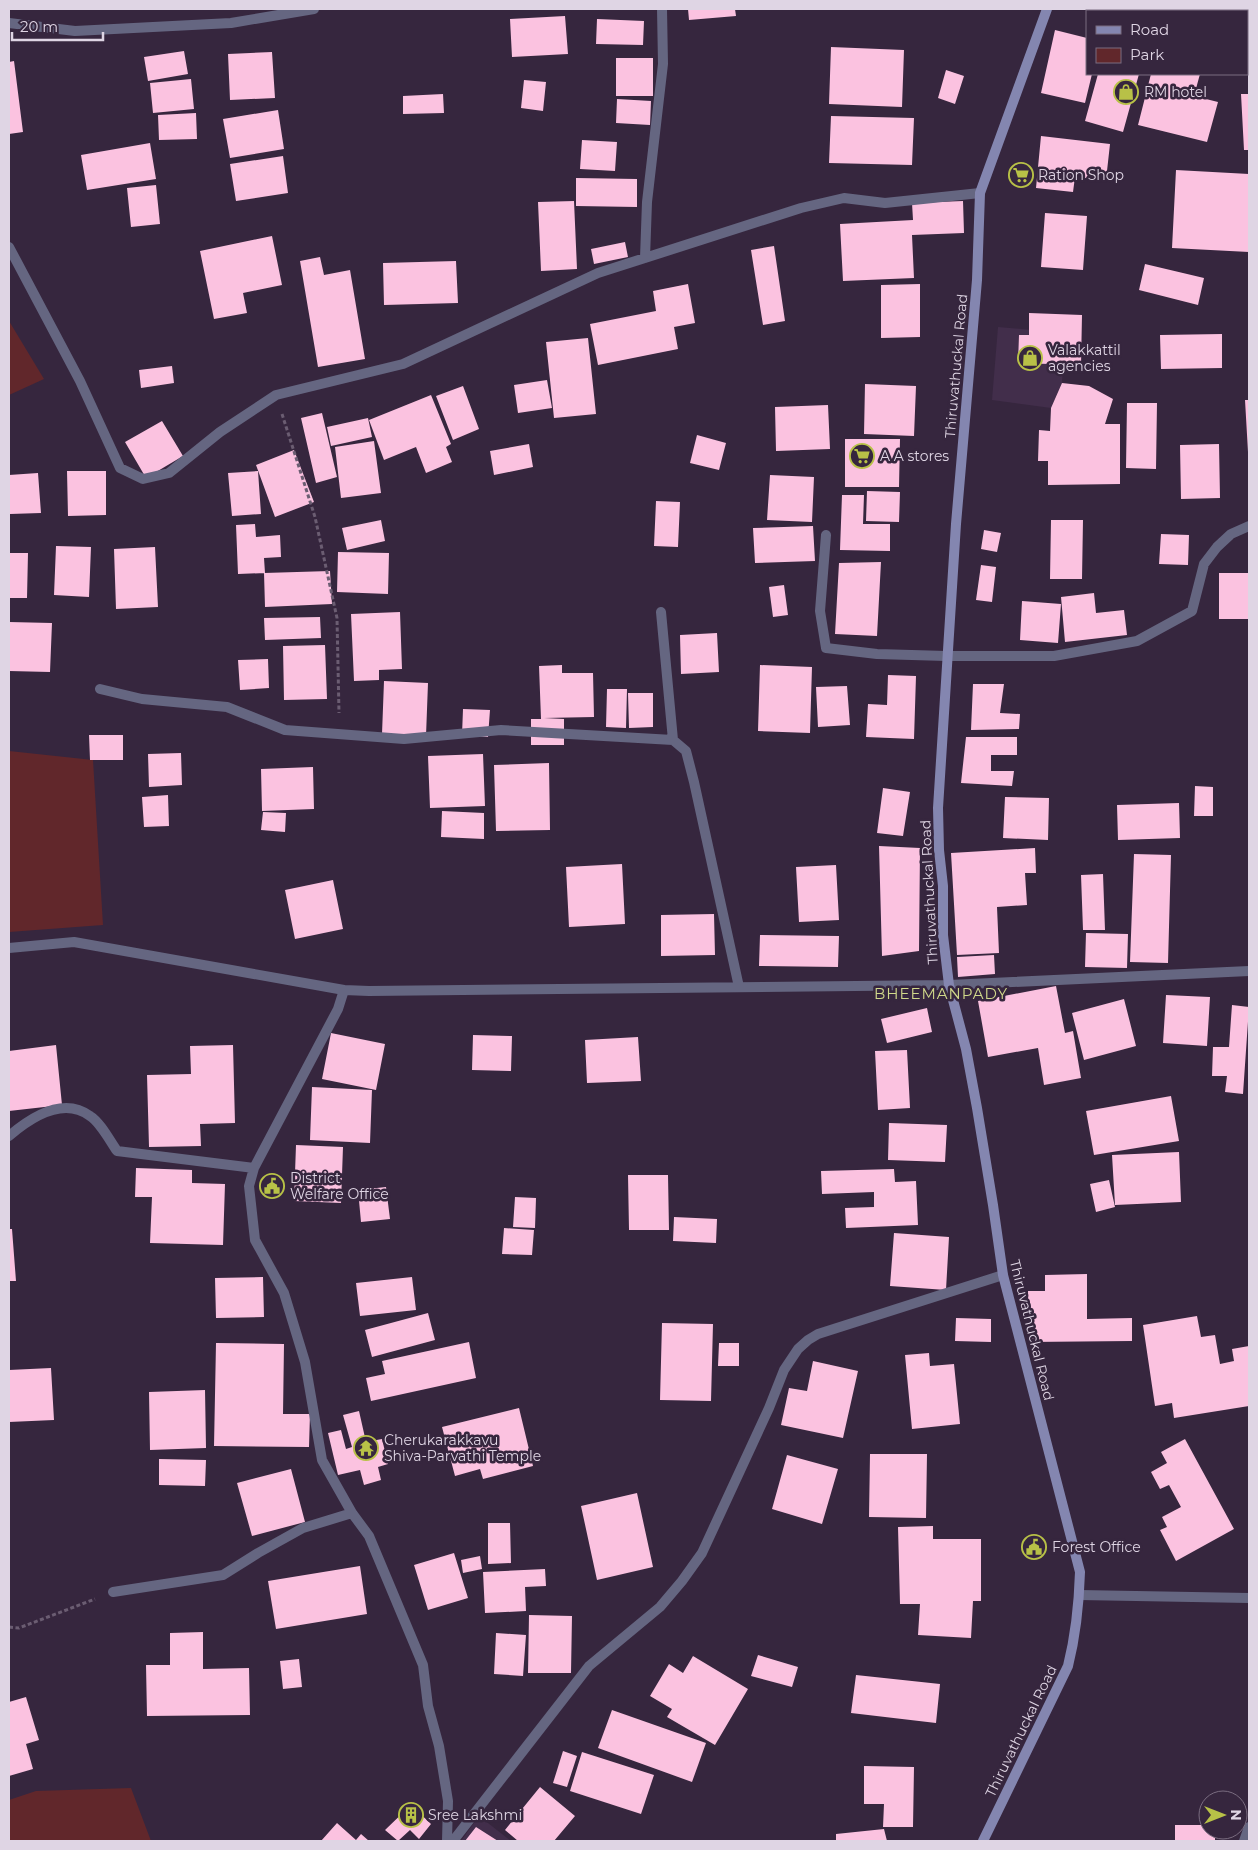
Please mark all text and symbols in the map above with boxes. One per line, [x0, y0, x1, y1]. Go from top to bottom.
scale bar [12, 10, 104, 42]
legend [1086, 10, 1248, 75]
text: 20 m [20, 17, 58, 36]
text: Road [1130, 20, 1169, 39]
text: Park [1130, 45, 1164, 64]
shop icon: RM hotel [1113, 79, 1139, 105]
place label: RM hotel [1144, 83, 1207, 101]
supermarket icon: Ration Shop [1008, 162, 1034, 188]
place label: Ration Shop [1038, 166, 1124, 184]
street label: Thiruvathuckal Road [941, 293, 971, 439]
place label: Valakkattil agencies [1048, 341, 1121, 375]
shop icon: Valakkattil agencies [1017, 345, 1043, 371]
supermarket icon: A A stores [849, 443, 875, 469]
place label: A A stores [880, 447, 949, 465]
street label: Thiruvathuckal Road [916, 819, 942, 965]
district label: BHEEMANPADY [874, 984, 1008, 1003]
place label: District Welfare Office [290, 1169, 389, 1203]
public building icon: District Welfare Office [259, 1173, 285, 1199]
street label: Thiruvathuckal Road [1006, 1258, 1058, 1402]
place label: Cherukarakkavu Shiva-Parvathi Temple [384, 1431, 541, 1465]
temple icon: Cherukarakkavu Shiva-Parvathi Temple [353, 1435, 379, 1461]
public building icon: Forest Office [1021, 1534, 1047, 1560]
place label: Forest Office [1052, 1538, 1141, 1556]
street label: Thiruvathuckal Road [981, 1662, 1061, 1800]
north arrow [1198, 1790, 1248, 1840]
building icon: Sree Lakshmi [398, 1802, 424, 1828]
place label: Sree Lakshmi [428, 1806, 522, 1824]
text: N [1227, 1809, 1245, 1821]

